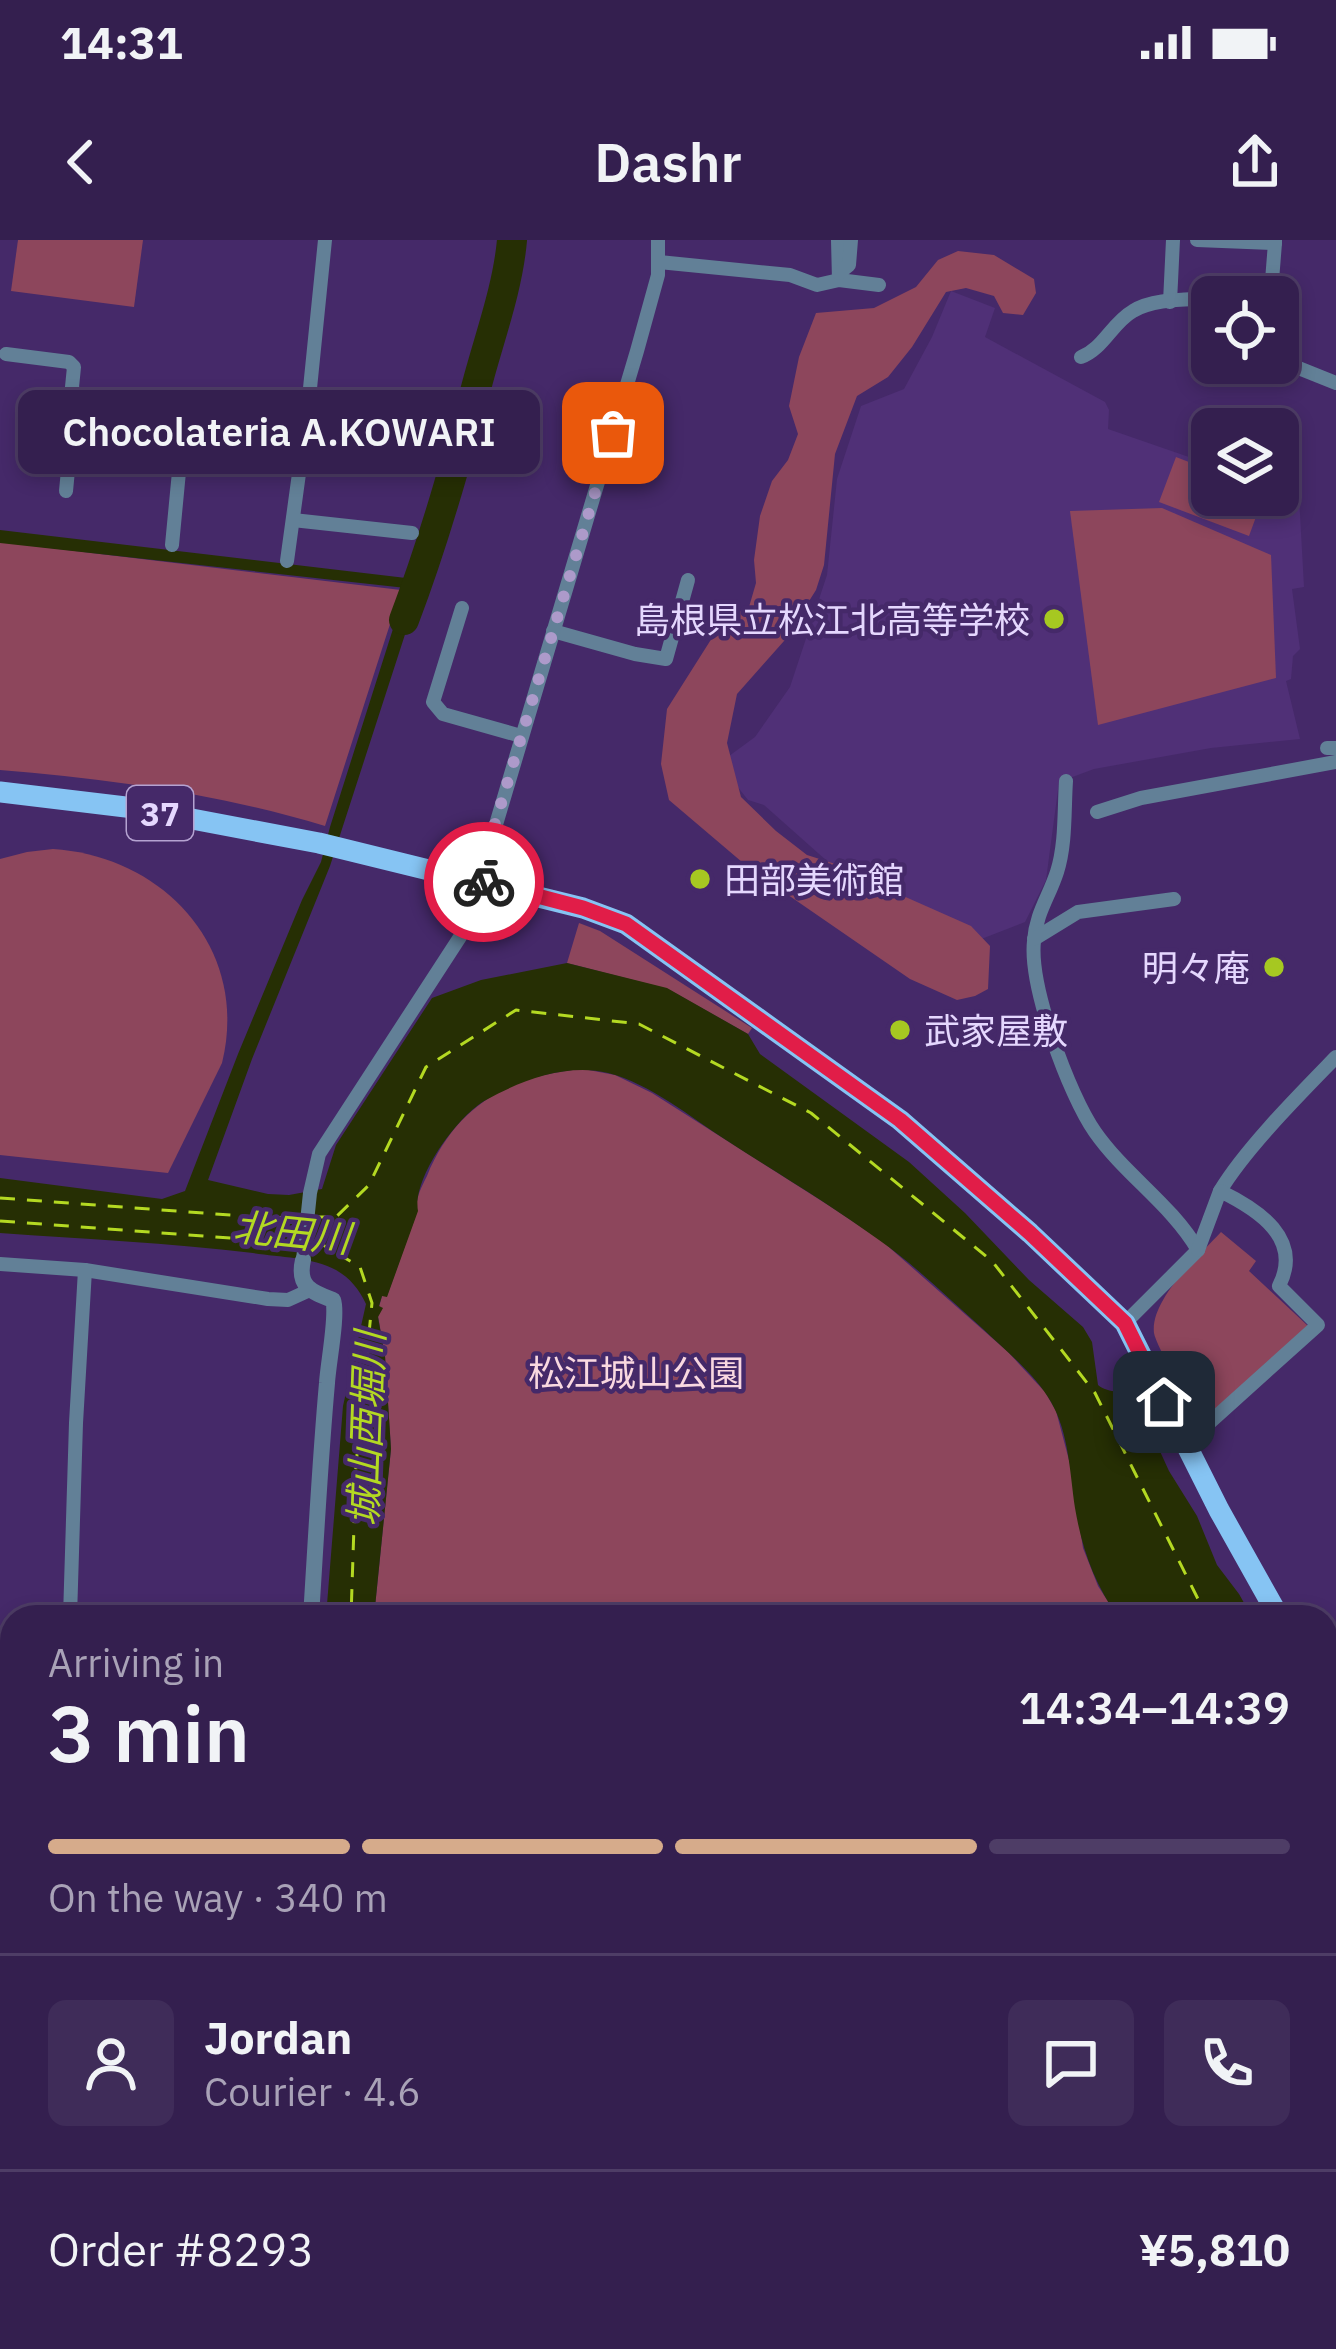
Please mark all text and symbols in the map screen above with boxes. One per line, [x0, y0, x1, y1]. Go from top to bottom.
text: 14:31 [60, 13, 183, 71]
text: Dashr [594, 127, 742, 197]
icon: back [48, 129, 114, 195]
icon: share [1222, 129, 1288, 195]
map controls [1191, 276, 1299, 516]
button: locate [1191, 276, 1299, 384]
pin [562, 382, 664, 484]
callout: Chocolateria A.KOWARI [19, 391, 541, 475]
icon: bag [580, 400, 646, 466]
text: Chocolateria A.KOWARI [62, 406, 496, 457]
button: layers [1191, 408, 1299, 516]
place label: 島根県立松江北高等学校 [634, 596, 1030, 643]
marker: 島根県立松江北高等学校 [1041, 606, 1067, 632]
road number: 37 [127, 786, 193, 840]
courier [424, 822, 544, 942]
icon: bike [451, 849, 517, 915]
place label: 田部美術館 [724, 856, 904, 903]
marker: 田部美術館 [687, 866, 713, 892]
place label: 明々庵 [1142, 944, 1250, 991]
marker: 明々庵 [1261, 954, 1287, 980]
place label: 武家屋敷 [924, 1007, 1068, 1054]
marker: 武家屋敷 [887, 1017, 913, 1043]
water label: 北田川 [231, 1201, 357, 1264]
water label: 城山西堀川 [337, 1327, 395, 1527]
park label: 松江城山公園 [528, 1349, 744, 1396]
pin [1113, 1351, 1215, 1453]
icon: home [1131, 1369, 1197, 1435]
text: Arriving in [48, 1637, 224, 1688]
text: 14:34–14:39 [1019, 1678, 1290, 1736]
text: 3 min [48, 1682, 250, 1783]
text: On the way · 340 m [48, 1872, 388, 1923]
button: person [48, 2000, 174, 2126]
button: chat [1008, 2000, 1134, 2126]
button: phone [1164, 2000, 1290, 2126]
text: Jordan [204, 2008, 352, 2066]
text: Courier · 4.6 [204, 2066, 421, 2117]
text: Order #8293 [48, 2220, 314, 2278]
text: ¥5,810 [1139, 2220, 1290, 2278]

